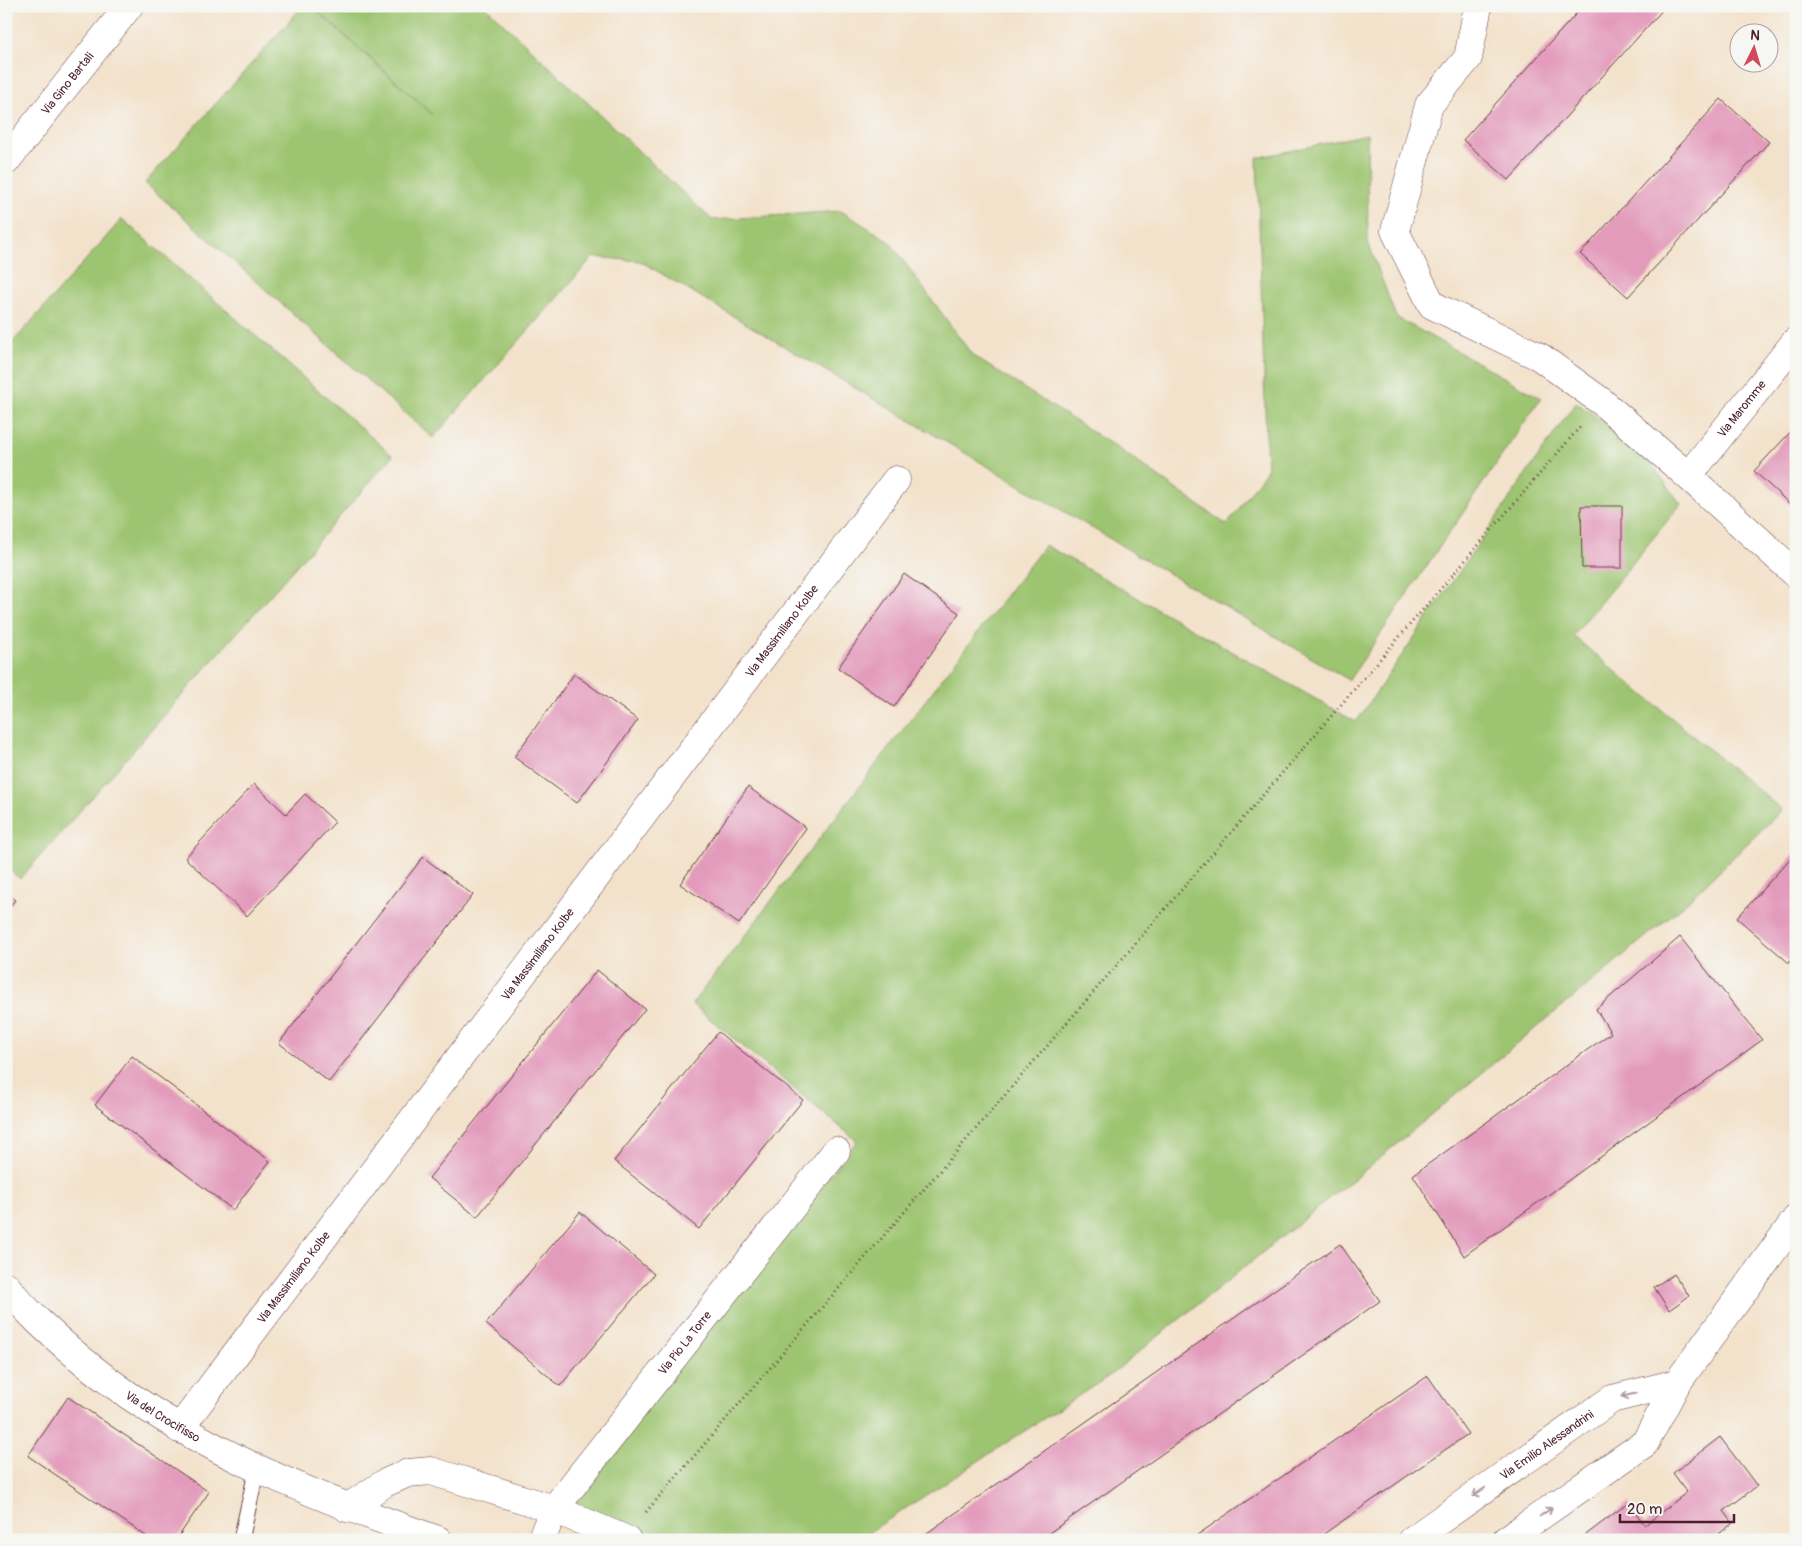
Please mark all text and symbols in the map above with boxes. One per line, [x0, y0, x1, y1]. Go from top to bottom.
north arrow [1730, 22, 1780, 72]
text: N [1750, 27, 1761, 44]
street label: Via Gino Bartali [39, 49, 97, 118]
street label: Via Maromme [1715, 377, 1770, 441]
street label: Via Massimiliano Kolbe [743, 582, 822, 681]
street label: Via Massimiliano Kolbe [498, 905, 578, 1004]
street label: Via Massimiliano Kolbe [254, 1228, 334, 1327]
street label: Via Pio La Torre [655, 1308, 715, 1378]
street label: Via del Crocifisso [122, 1388, 203, 1446]
one-way arrow [1622, 1391, 1638, 1400]
street label: Via Emilio Alessandrini [1497, 1407, 1597, 1483]
one-way arrow [1472, 1487, 1486, 1497]
scale bar [1620, 1491, 1733, 1523]
text: 20 m [1627, 1500, 1662, 1519]
one-way arrow [1539, 1507, 1553, 1517]

